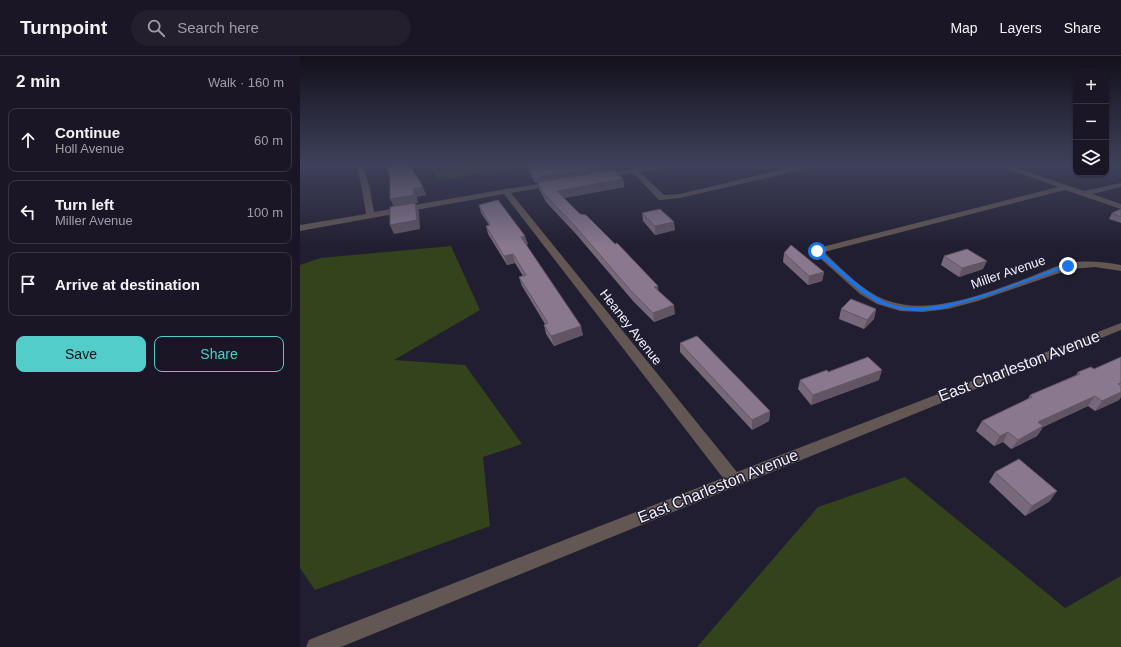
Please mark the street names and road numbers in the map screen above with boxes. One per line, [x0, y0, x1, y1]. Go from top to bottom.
street label: Miller Avenue [969, 252, 1047, 292]
street label: Heaney Avenue [597, 286, 665, 368]
street label: East Charleston Avenue [936, 327, 1102, 405]
street label: East Charleston Avenue [635, 446, 801, 526]

